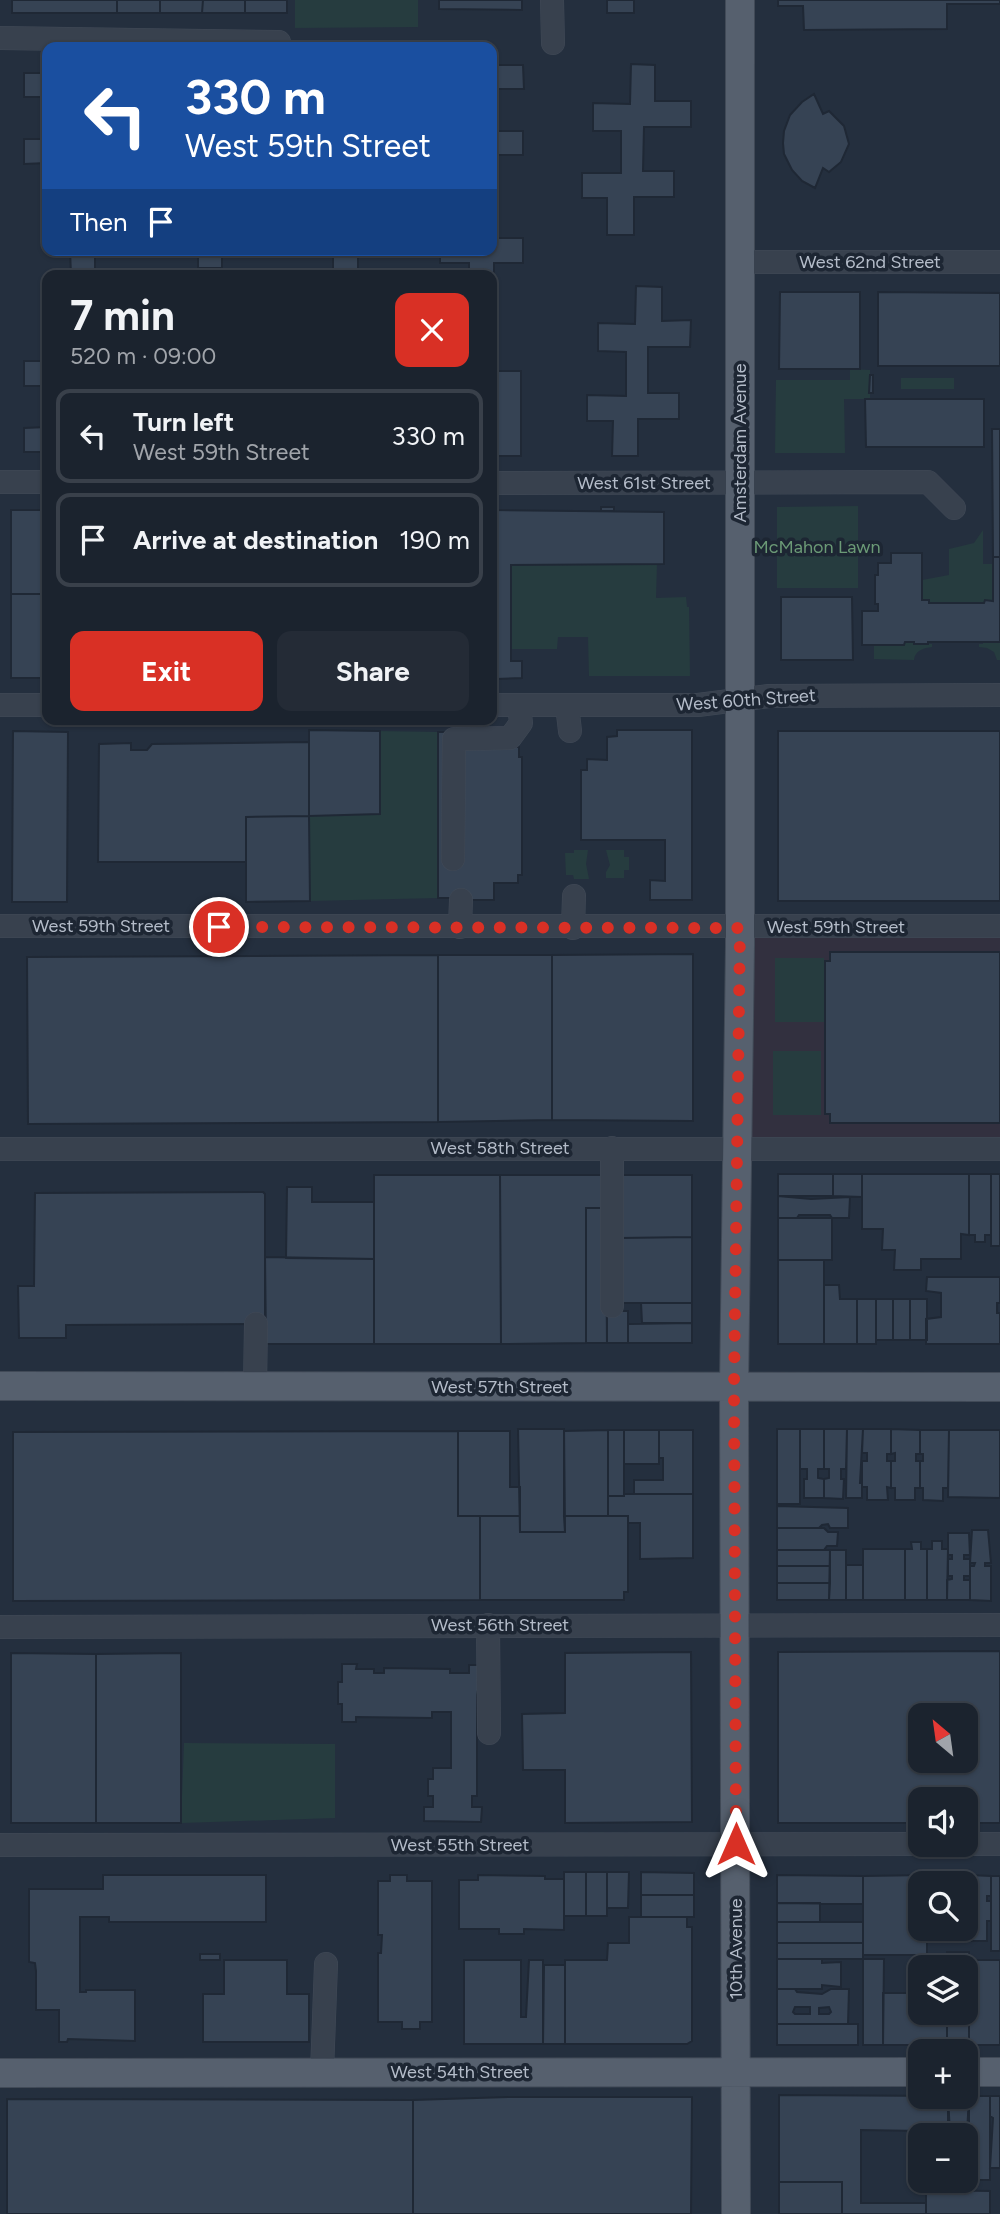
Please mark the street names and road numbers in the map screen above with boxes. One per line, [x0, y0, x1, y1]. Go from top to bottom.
street label: West 62nd Street [799, 251, 941, 273]
street label: Amsterdam Avenue [729, 363, 751, 522]
street label: West 61st Street [577, 472, 711, 494]
street label: West 60th Street [676, 684, 817, 716]
street label: West 59th Street [32, 915, 170, 937]
street label: West 59th Street [767, 916, 905, 938]
street label: West 58th Street [430, 1137, 570, 1159]
street label: West 57th Street [431, 1376, 569, 1398]
street label: West 56th Street [431, 1614, 569, 1636]
street label: West 55th Street [391, 1834, 529, 1856]
street label: 10th Avenue [725, 1898, 747, 2000]
street label: West 54th Street [390, 2061, 530, 2083]

